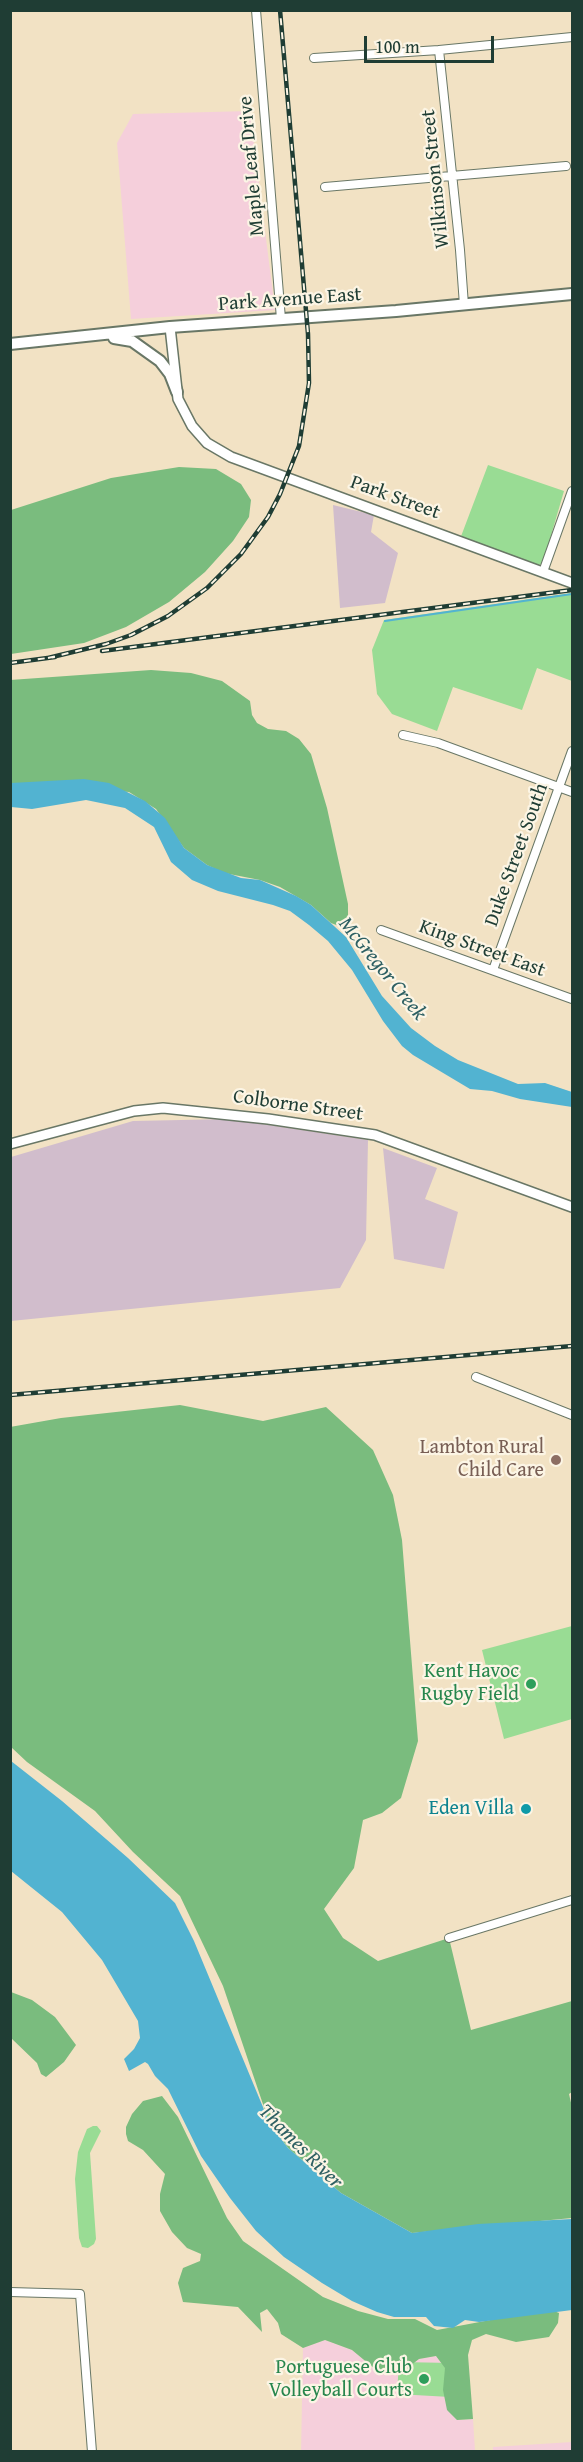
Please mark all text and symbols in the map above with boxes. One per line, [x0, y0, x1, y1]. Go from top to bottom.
scale bar [367, 24, 498, 62]
text: 100 m [375, 33, 420, 60]
street label: Maple Leaf Drive [234, 95, 270, 237]
street label: Wilkinson Street [417, 108, 455, 250]
street label: Park Avenue East [218, 283, 362, 317]
street label: Park Street [347, 471, 443, 525]
street label: Duke Street South [480, 780, 554, 930]
water label: McGregor Creek [333, 912, 431, 1026]
street label: King Street East [416, 915, 548, 983]
street label: Colborne Street [231, 1085, 365, 1127]
place label: Lambton Rural Child Care [420, 1436, 544, 1483]
marker: Lambton Rural Child Care [549, 1453, 563, 1467]
place label: Kent Havoc Rugby Field [421, 1660, 519, 1707]
marker: Kent Havoc Rugby Field [524, 1677, 538, 1691]
place label: Eden Villa [429, 1797, 514, 1821]
marker: Eden Villa [519, 1802, 533, 1816]
water label: Thames River [252, 2099, 348, 2195]
place label: Portuguese Club Volleyball Courts [269, 2356, 412, 2403]
marker: Portuguese Club Volleyball Courts [417, 2372, 431, 2386]

